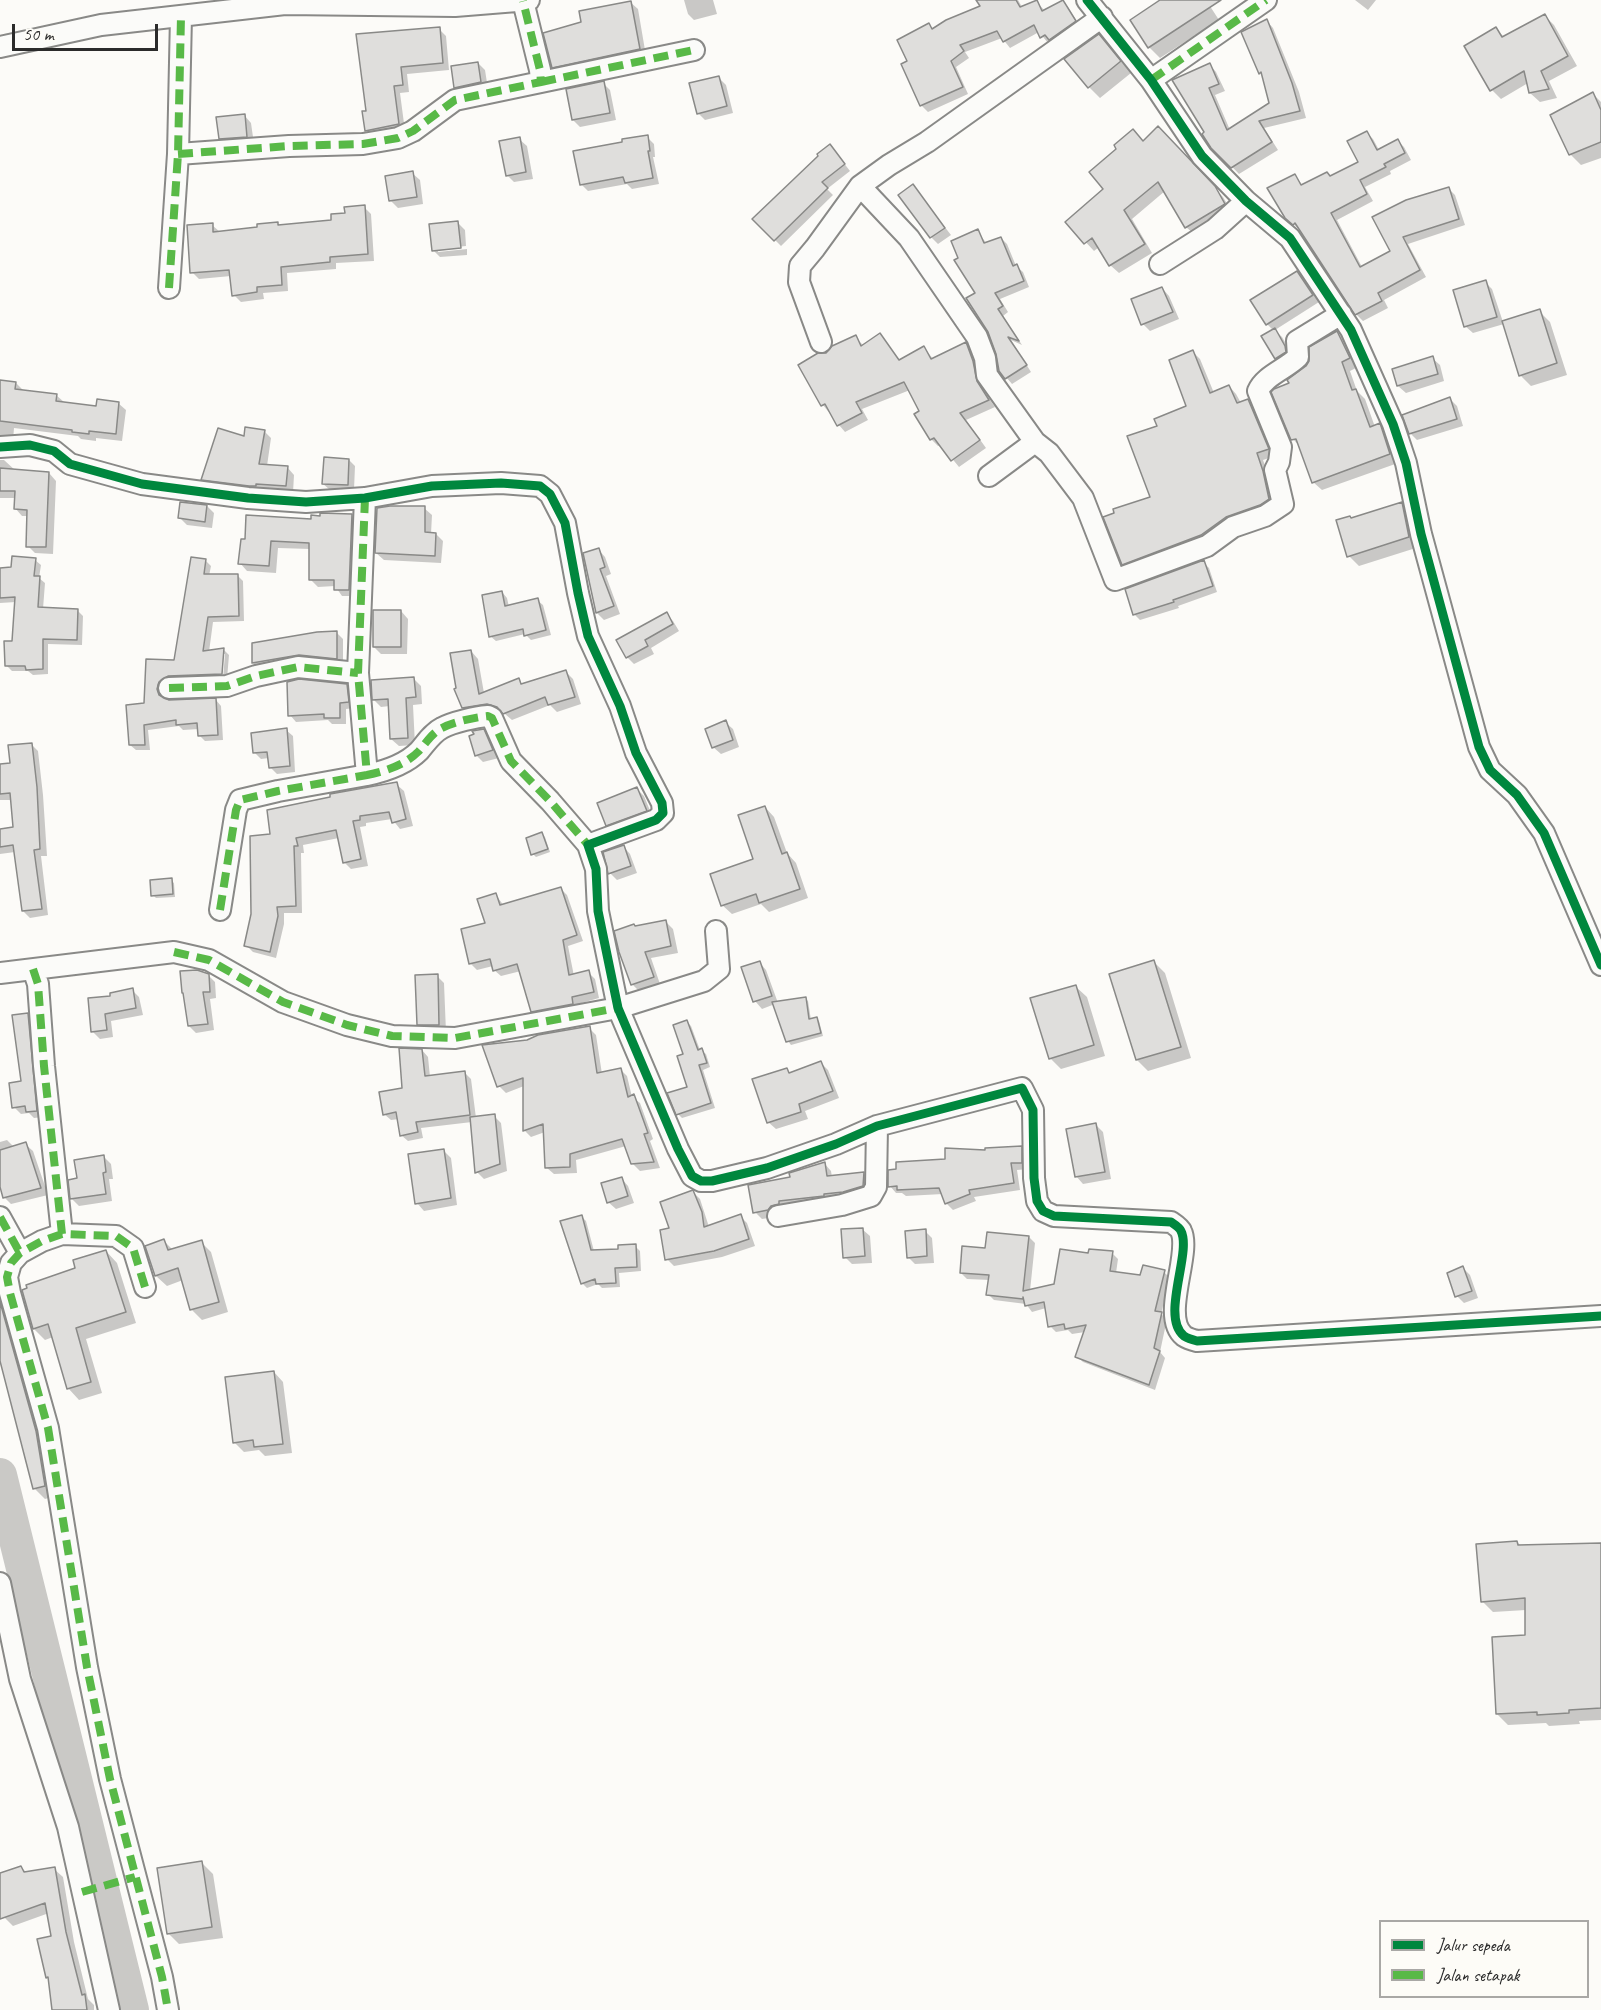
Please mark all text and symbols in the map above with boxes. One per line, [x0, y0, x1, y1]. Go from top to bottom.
scale bar [15, 12, 160, 50]
text: 50 m [23, 23, 54, 45]
legend [1379, 1920, 1589, 1998]
text: Jalur sepeda [1437, 1934, 1510, 1956]
text: Jalan setapak [1437, 1964, 1519, 1986]

